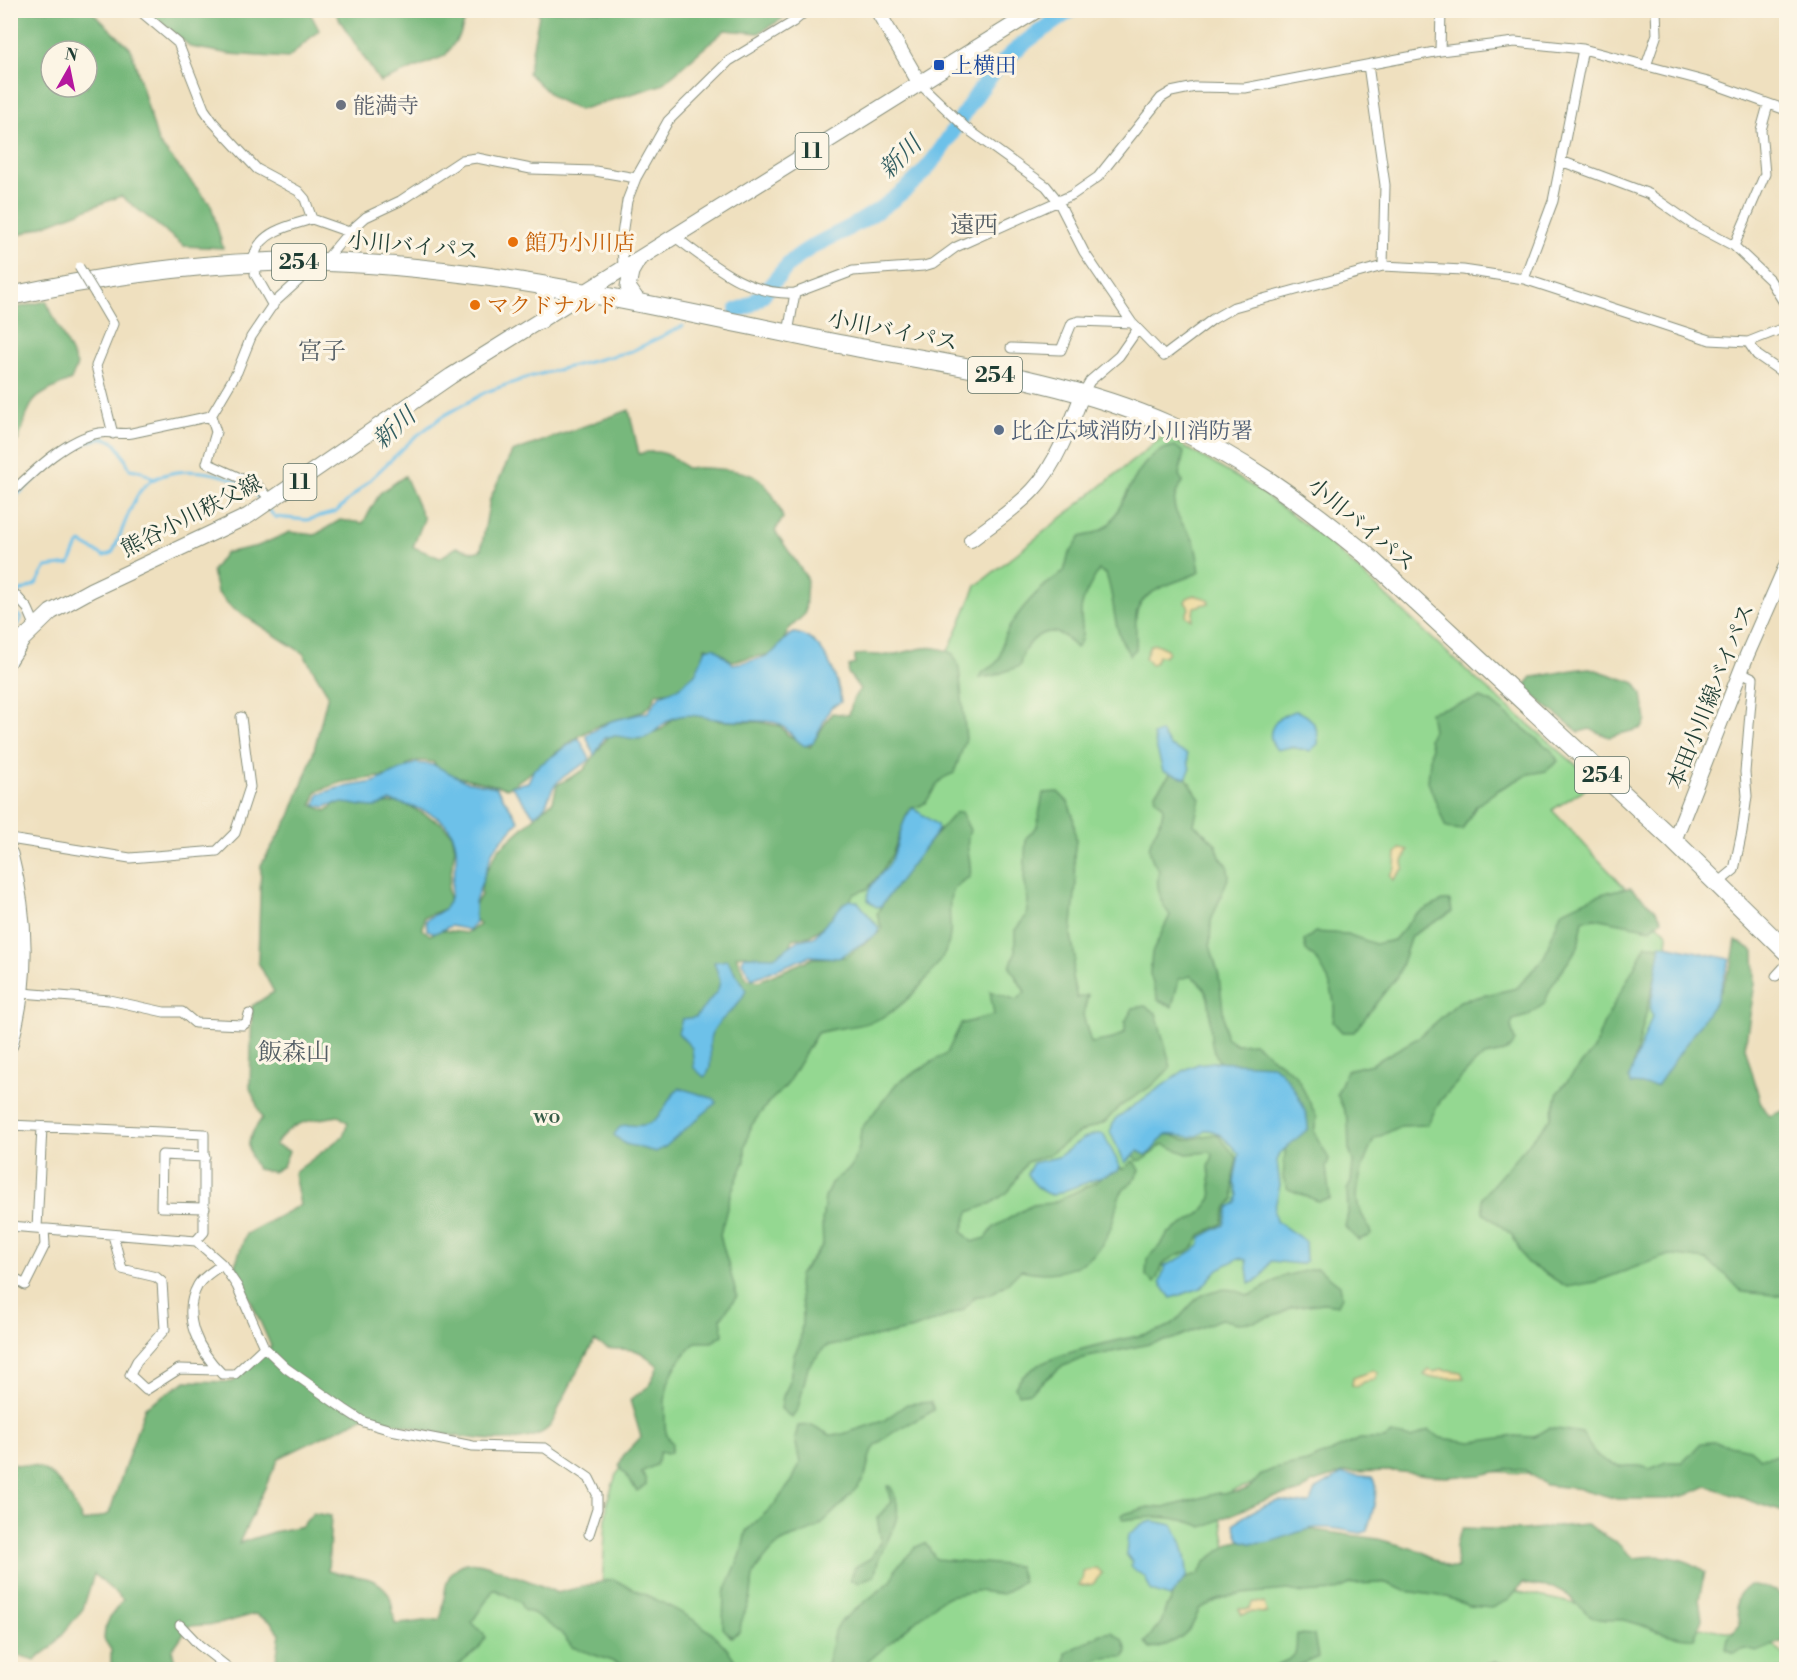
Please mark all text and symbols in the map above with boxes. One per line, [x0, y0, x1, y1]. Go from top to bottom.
north arrow [39, 39, 99, 99]
text: N [63, 44, 79, 66]
place label: 上横田 [951, 53, 1017, 80]
marker: 上横田 [932, 58, 946, 72]
place label: 能満寺 [353, 93, 419, 120]
marker: 能満寺 [334, 98, 348, 112]
water label: 新川 [873, 128, 930, 185]
road number: 11 [796, 133, 828, 169]
district label: 遠西 [950, 211, 998, 241]
street label: 小川バイパス [346, 227, 480, 266]
place label: 館乃小川店 [525, 230, 635, 257]
marker: 館乃小川店 [506, 235, 520, 249]
road number: 254 [272, 244, 326, 280]
place label: マクドナルド [487, 293, 618, 320]
marker: マクドナルド [468, 298, 482, 312]
street label: 小川バイパス [826, 306, 960, 357]
district label: 宮子 [298, 337, 346, 367]
road number: 254 [968, 357, 1022, 393]
water label: 新川 [367, 400, 425, 456]
place label: 比企広域消防小川消防署 [1011, 418, 1253, 445]
marker: 比企広域消防小川消防署 [992, 423, 1006, 437]
road number: 11 [284, 464, 316, 500]
street label: 熊谷小川秩父線 [117, 469, 266, 563]
street label: 小川バイパス [1302, 473, 1420, 578]
street label: 本田小川線バイパス [1662, 600, 1761, 793]
road number: 254 [1575, 757, 1629, 793]
district label: 飯森山 [258, 1038, 330, 1068]
park label: wo [532, 1103, 561, 1130]

